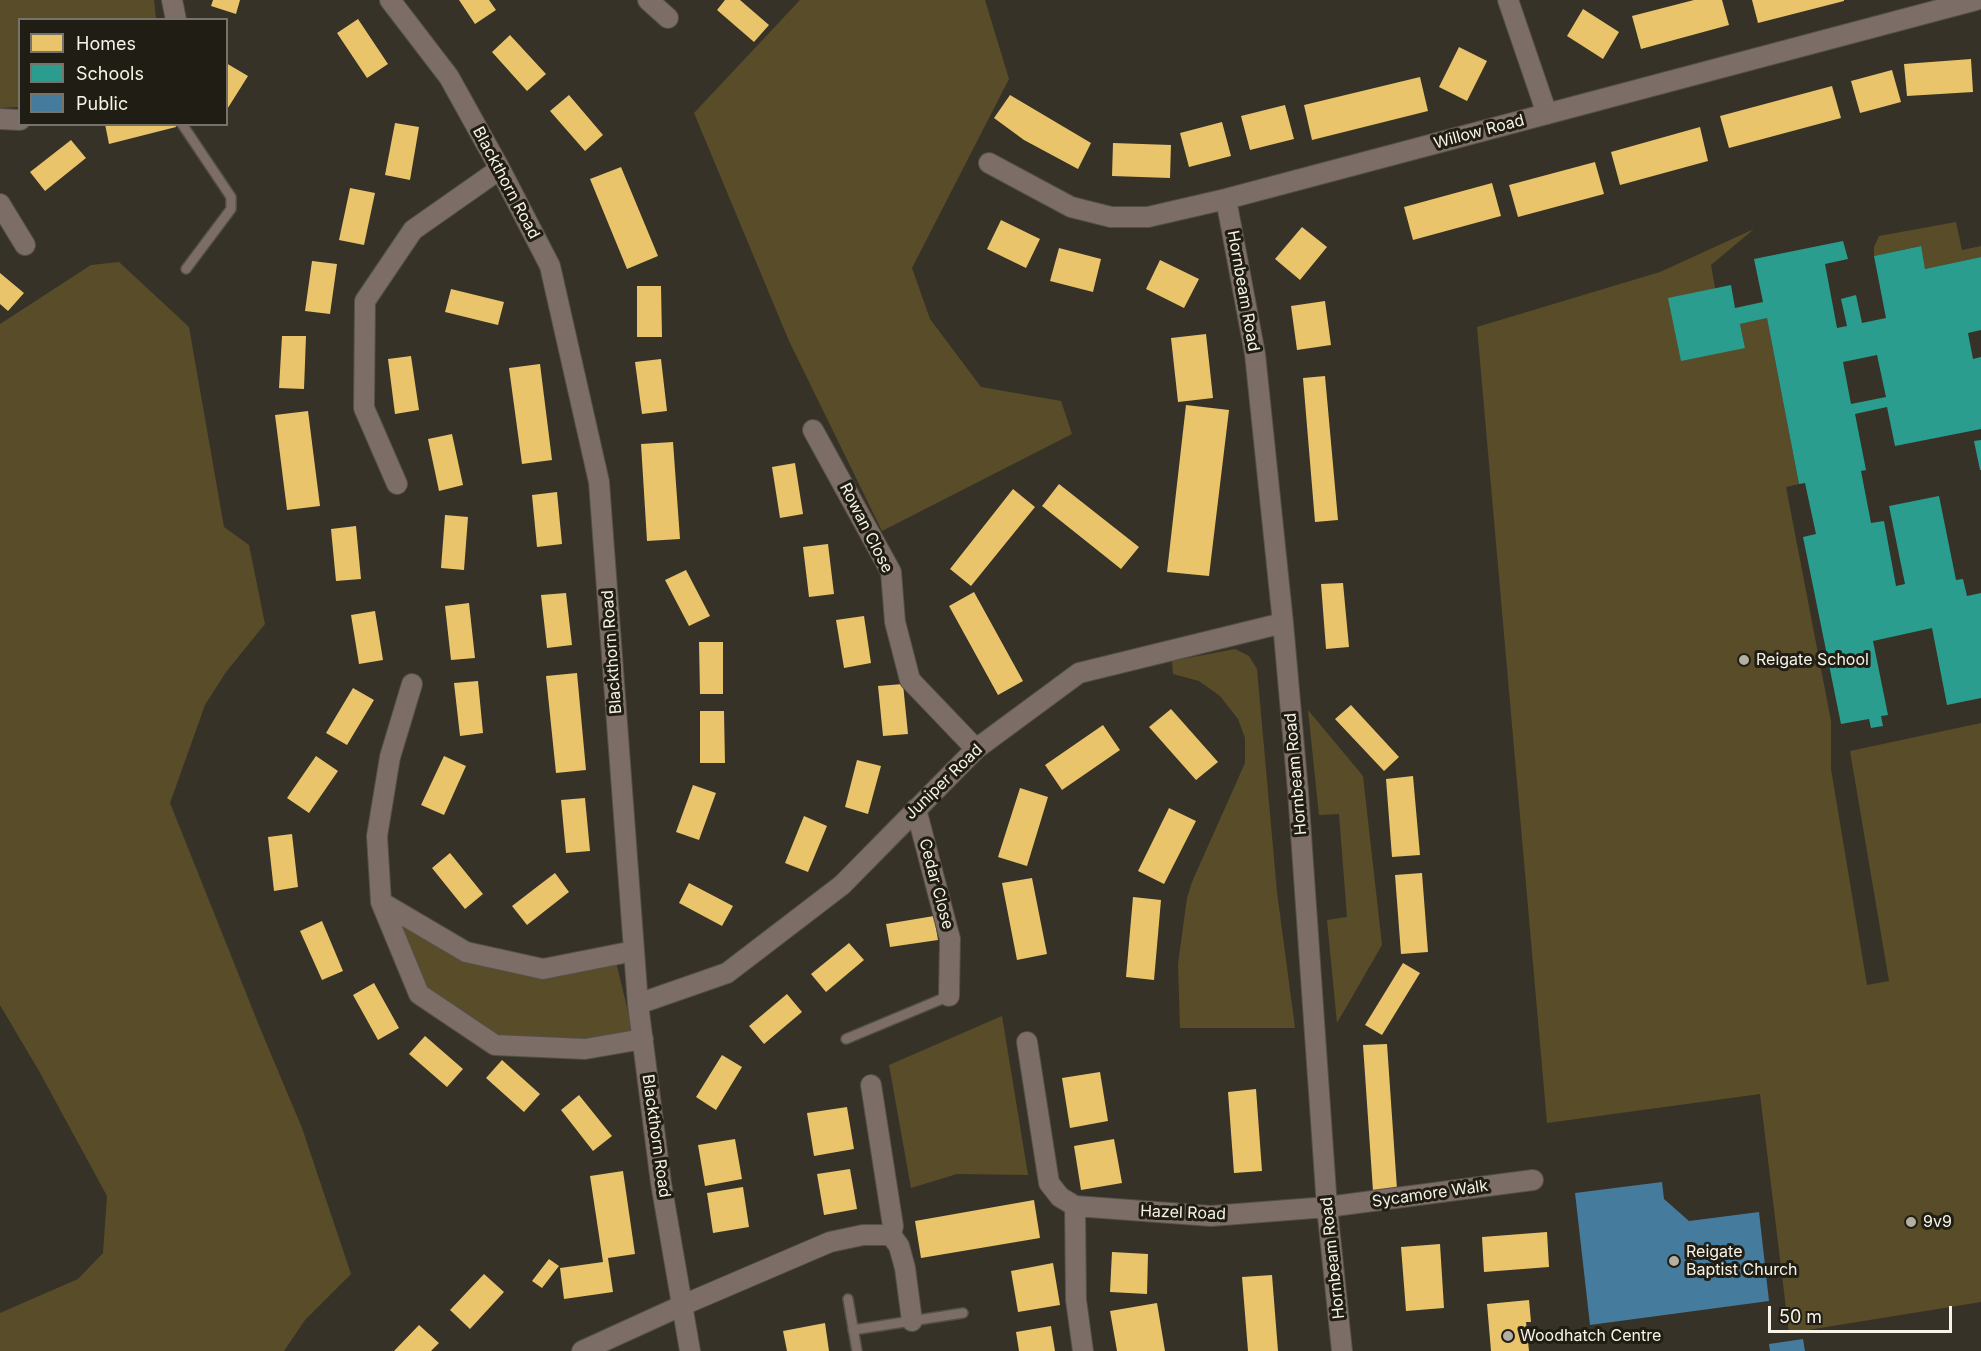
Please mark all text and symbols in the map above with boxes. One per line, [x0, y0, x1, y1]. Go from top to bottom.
legend [18, 18, 228, 126]
text: Homes [76, 33, 136, 54]
text: Schools [76, 63, 144, 84]
text: Public [76, 93, 128, 114]
street label: Willow Road [1432, 111, 1526, 153]
street label: Blackthorn Road [468, 124, 544, 242]
street label: Hornbeam Road [1223, 229, 1263, 353]
street label: Rowan Close [835, 480, 897, 576]
street label: Blackthorn Road [598, 589, 626, 715]
place label: Reigate School [1756, 650, 1869, 670]
marker: Reigate School [1737, 653, 1751, 667]
street label: Hornbeam Road [1281, 712, 1311, 836]
street label: Juniper Road [901, 740, 987, 824]
street label: Cedar Close [915, 836, 957, 932]
street label: Blackthorn Road [638, 1073, 674, 1199]
street label: Sycamore Walk [1371, 1176, 1489, 1212]
street label: Hornbeam Road [1317, 1196, 1349, 1320]
street label: Hazel Road [1140, 1202, 1226, 1224]
place label: 9v9 [1923, 1212, 1952, 1232]
marker: 9v9 [1904, 1215, 1918, 1229]
place label: Reigate Baptist Church [1686, 1242, 1798, 1280]
marker: Reigate Baptist Church [1667, 1254, 1681, 1268]
scale bar [1771, 1294, 1956, 1332]
text: 50 m [1779, 1306, 1822, 1327]
place label: Woodhatch Centre [1520, 1326, 1661, 1346]
marker: Woodhatch Centre [1501, 1329, 1515, 1343]

